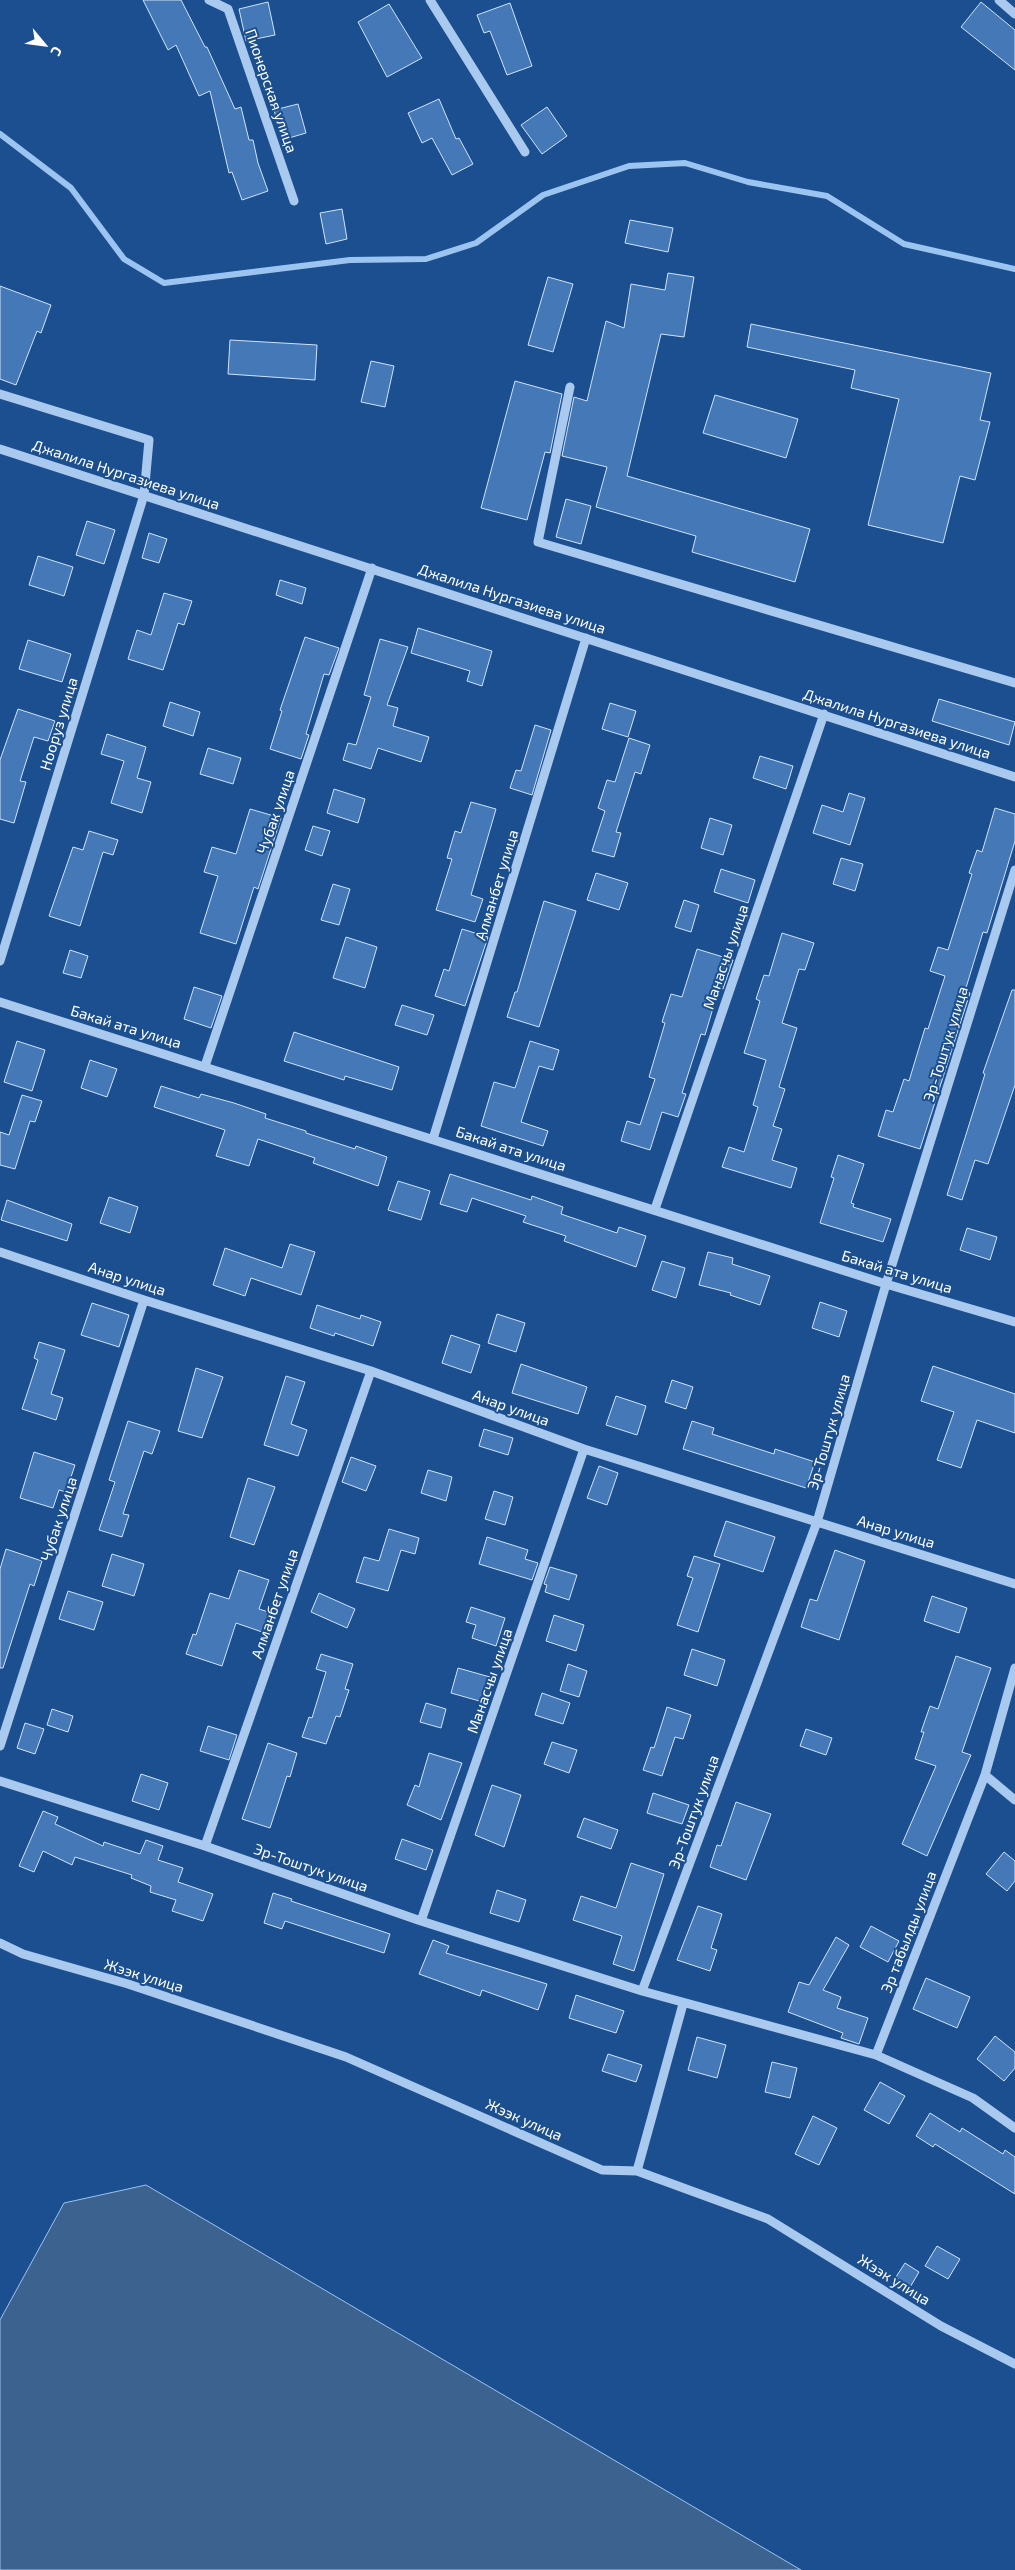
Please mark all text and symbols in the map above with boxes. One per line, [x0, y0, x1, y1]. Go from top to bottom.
north arrow [20, 20, 70, 70]
street label: Пионерская улица [241, 26, 302, 155]
text: С [47, 44, 66, 59]
street label: Джалила Нургазиева улица [30, 435, 222, 514]
street label: Джалила Нургазиева улица [416, 559, 608, 638]
street label: Нооруз улица [35, 675, 82, 773]
street label: Джалила Нургазиева улица [801, 684, 993, 763]
street label: Чубак улица [252, 767, 299, 856]
street label: Алманбет улица [471, 827, 522, 943]
street label: Манасчы улица [699, 902, 752, 1012]
street label: Эр-Тоштук улица [919, 984, 972, 1104]
street label: Бакай ата улица [68, 1001, 184, 1052]
street label: Бакай ата улица [454, 1122, 569, 1175]
street label: Бакай ата улица [839, 1246, 955, 1297]
street label: Анар улица [86, 1257, 168, 1300]
street label: Эр-Тоштук улица [803, 1372, 854, 1492]
street label: Анар улица [470, 1385, 552, 1430]
street label: Чубак улица [36, 1474, 81, 1563]
street label: Анар улица [855, 1511, 937, 1552]
street label: Алманбет улица [247, 1546, 302, 1661]
street label: Манасчы улица [463, 1626, 516, 1736]
street label: Эр-Тоштук улица [664, 1752, 723, 1871]
street label: Эр-Тоштук улица [252, 1839, 371, 1896]
street label: Эр табылды улица [877, 1868, 941, 1995]
street label: Жээк улица [102, 1954, 186, 1997]
street label: Жээк улица [483, 2094, 566, 2145]
street label: Жээк улица [854, 2250, 934, 2309]

